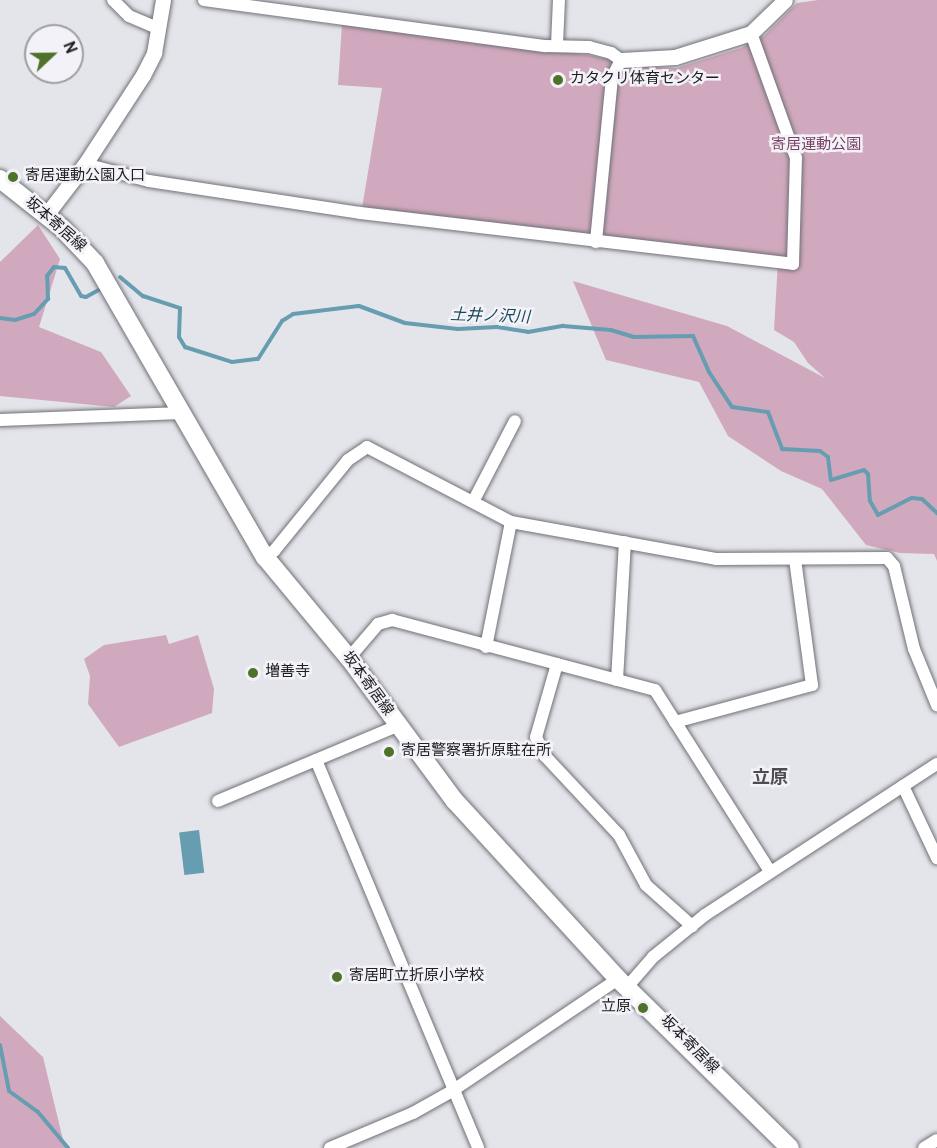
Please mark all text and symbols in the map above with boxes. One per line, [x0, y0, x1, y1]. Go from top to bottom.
north arrow [24, 24, 84, 84]
text: N [57, 39, 80, 57]
place label: カタクリ体育センター [570, 71, 720, 89]
marker: カタクリ体育センター [551, 73, 565, 87]
park label: 寄居運動公園 [771, 137, 861, 155]
place label: 寄居運動公園入口 [25, 168, 145, 186]
marker: 寄居運動公園入口 [6, 170, 20, 184]
street label: 坂本寄居線 [21, 194, 89, 256]
water label: 土井ノ沢川 [450, 306, 530, 328]
street label: 坂本寄居線 [338, 648, 396, 720]
place label: 増善寺 [265, 664, 310, 682]
marker: 増善寺 [246, 666, 260, 680]
place label: 寄居警察署折原駐在所 [401, 743, 551, 761]
marker: 寄居警察署折原駐在所 [382, 745, 396, 759]
district label: 立原 [752, 768, 788, 790]
place label: 寄居町立折原小学校 [349, 968, 484, 986]
marker: 寄居町立折原小学校 [330, 970, 344, 984]
place label: 立原 [601, 999, 631, 1017]
marker: 立原 [636, 1001, 650, 1015]
street label: 坂本寄居線 [656, 1012, 722, 1078]

